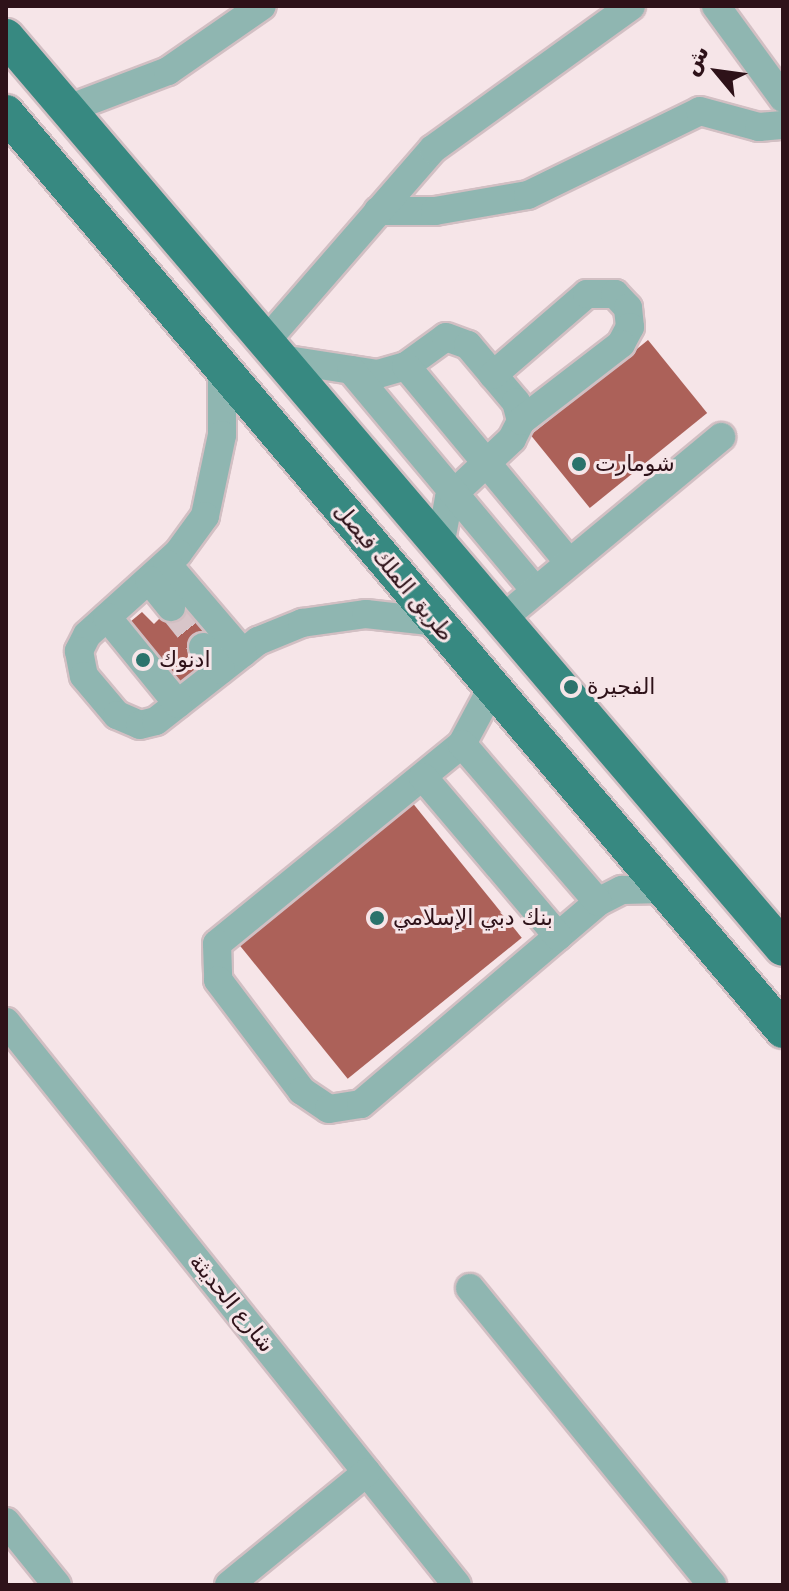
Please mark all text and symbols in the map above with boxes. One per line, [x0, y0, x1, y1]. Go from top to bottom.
north arrow [677, 32, 757, 112]
text: ش [677, 41, 714, 79]
place label: شومارت [595, 451, 675, 477]
marker: شومارت [570, 455, 588, 473]
street label: طريق الملك فيصل [328, 497, 460, 647]
place label: ادنوك [159, 647, 211, 673]
marker: ادنوك [134, 651, 152, 669]
place label: الفجيرة [587, 674, 655, 700]
marker: الفجيرة [562, 678, 580, 696]
place label: بنك دبي الإسلامي [393, 905, 553, 931]
marker: بنك دبي الإسلامي [368, 909, 386, 927]
street label: شارع الحديثة [184, 1248, 280, 1358]

